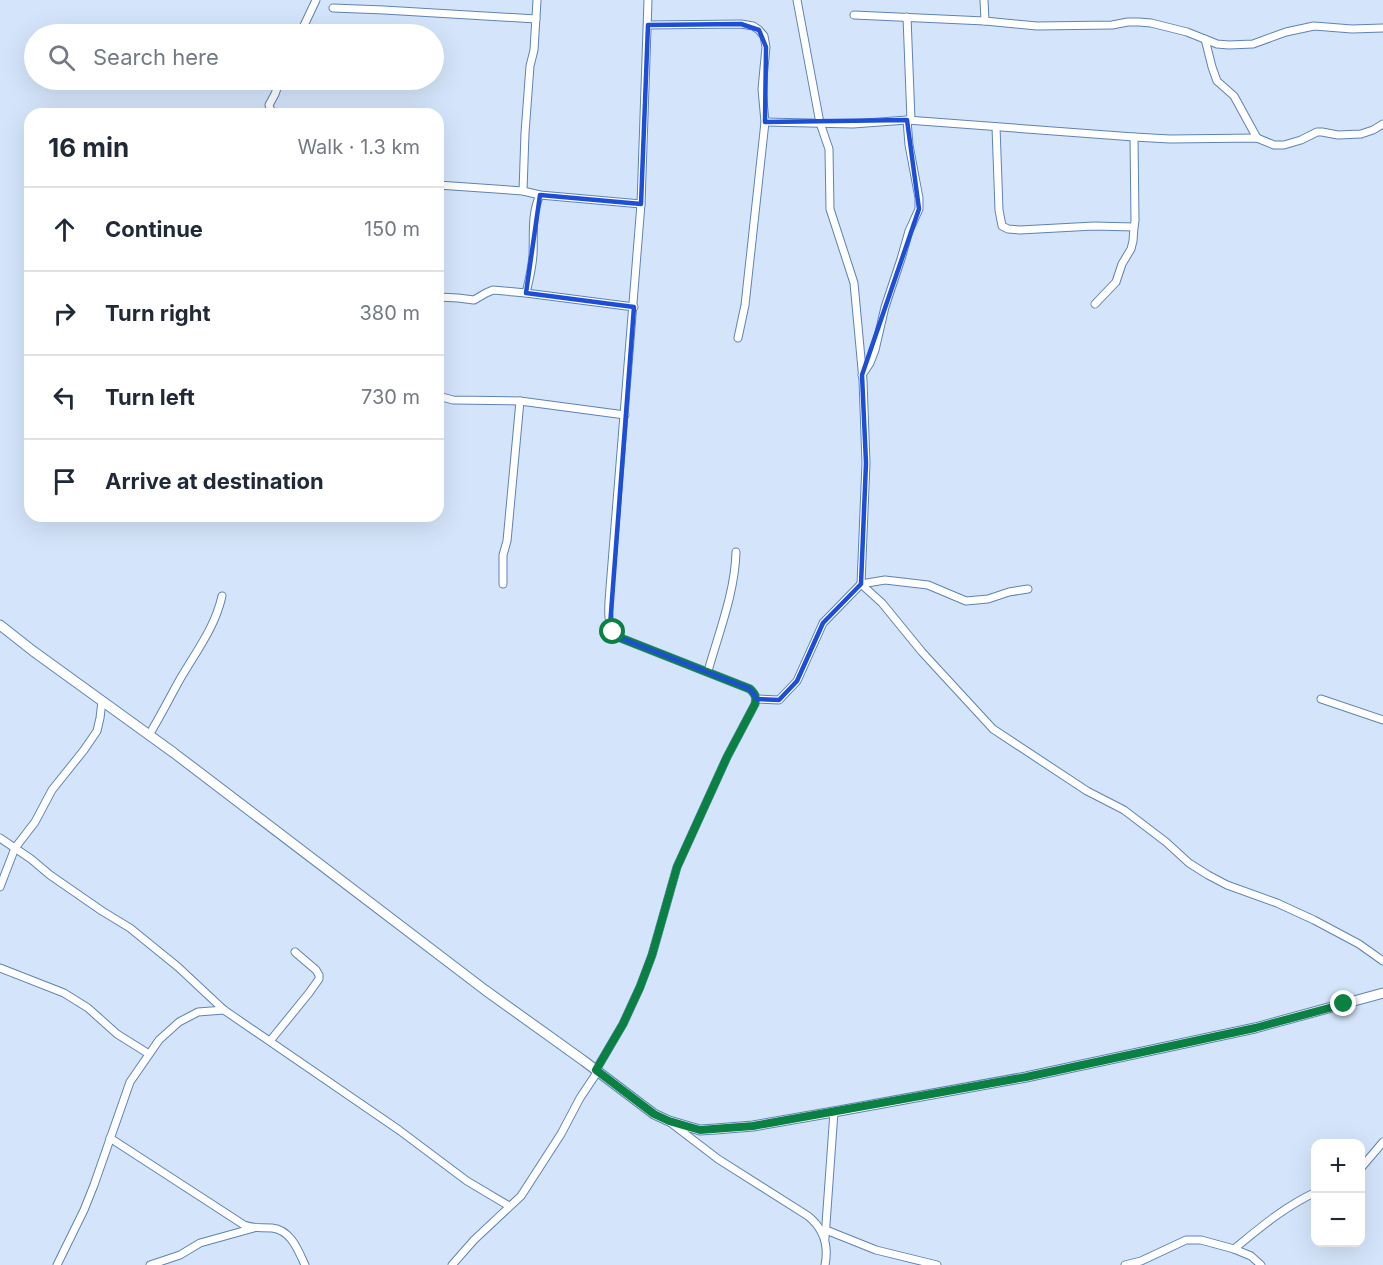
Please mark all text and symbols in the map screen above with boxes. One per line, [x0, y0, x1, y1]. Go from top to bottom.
search box [24, 24, 444, 90]
icon: search [45, 41, 78, 74]
text: Search here [93, 44, 219, 70]
text: 16 min [48, 132, 129, 163]
text: Walk · 1.3 km [297, 135, 420, 159]
icon: ahead [48, 213, 81, 246]
text: Continue [105, 216, 203, 242]
text: 150 m [364, 217, 420, 241]
icon: right [48, 297, 81, 330]
text: Turn right [105, 300, 211, 326]
text: 380 m [360, 301, 420, 325]
icon: left [48, 381, 81, 414]
text: Turn left [105, 384, 195, 410]
text: 730 m [361, 385, 420, 409]
icon: arrive [48, 465, 81, 498]
text: Arrive at destination [105, 468, 324, 494]
route start [599, 618, 625, 644]
route end [1330, 990, 1356, 1016]
map controls [1311, 1139, 1365, 1247]
button: + [1311, 1139, 1365, 1193]
button: − [1311, 1193, 1365, 1247]

